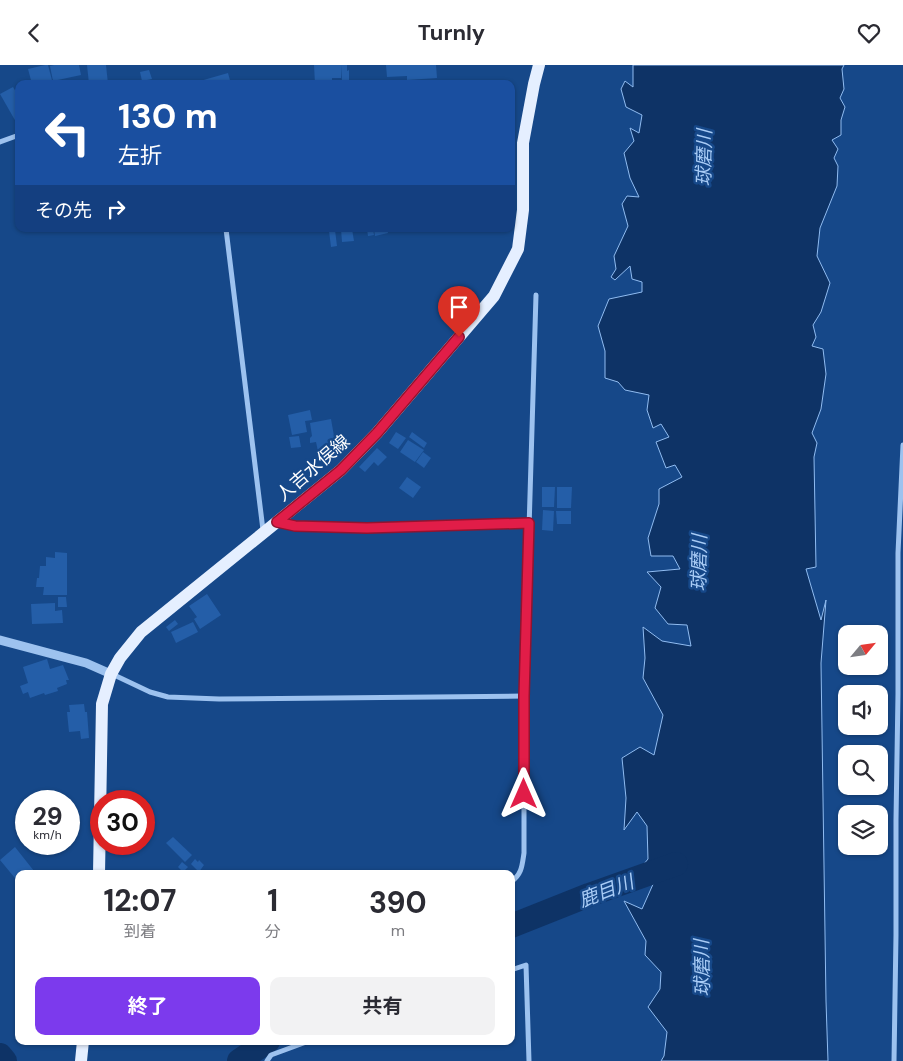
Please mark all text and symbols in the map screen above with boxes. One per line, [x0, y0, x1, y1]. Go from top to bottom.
text: Turnly [418, 18, 485, 47]
icon: back [20, 19, 48, 47]
icon: heart [855, 19, 883, 47]
text: 130 m [118, 93, 218, 139]
icon: left [35, 100, 100, 165]
water label: 球磨川 [691, 127, 717, 187]
text: 左折 [118, 141, 162, 170]
icon: right [102, 195, 130, 223]
text: その先 [35, 198, 92, 223]
pin [438, 286, 480, 337]
icon: arrive [445, 293, 473, 321]
street label: 人吉水俣線 [271, 429, 355, 507]
water label: 球磨川 [686, 532, 712, 592]
north arrow [838, 625, 888, 675]
map controls [838, 625, 888, 855]
button: sound [838, 685, 888, 735]
button: search [838, 745, 888, 795]
position arrow [497, 767, 549, 819]
speed limit sign: 30 [90, 790, 155, 855]
text: 29 [32, 800, 63, 833]
button: layers [838, 805, 888, 855]
text: km/h [33, 827, 62, 843]
water label: 鹿目川 [575, 868, 639, 913]
text: 12:07 [103, 881, 176, 920]
text: 1 [267, 881, 278, 920]
text: 390 [369, 883, 427, 922]
text: m [391, 920, 405, 941]
text: 到着 [124, 921, 156, 942]
text: 分 [265, 921, 281, 942]
water label: 球磨川 [689, 937, 715, 997]
button: 終了 [35, 977, 260, 1035]
button: 共有 [270, 977, 495, 1035]

